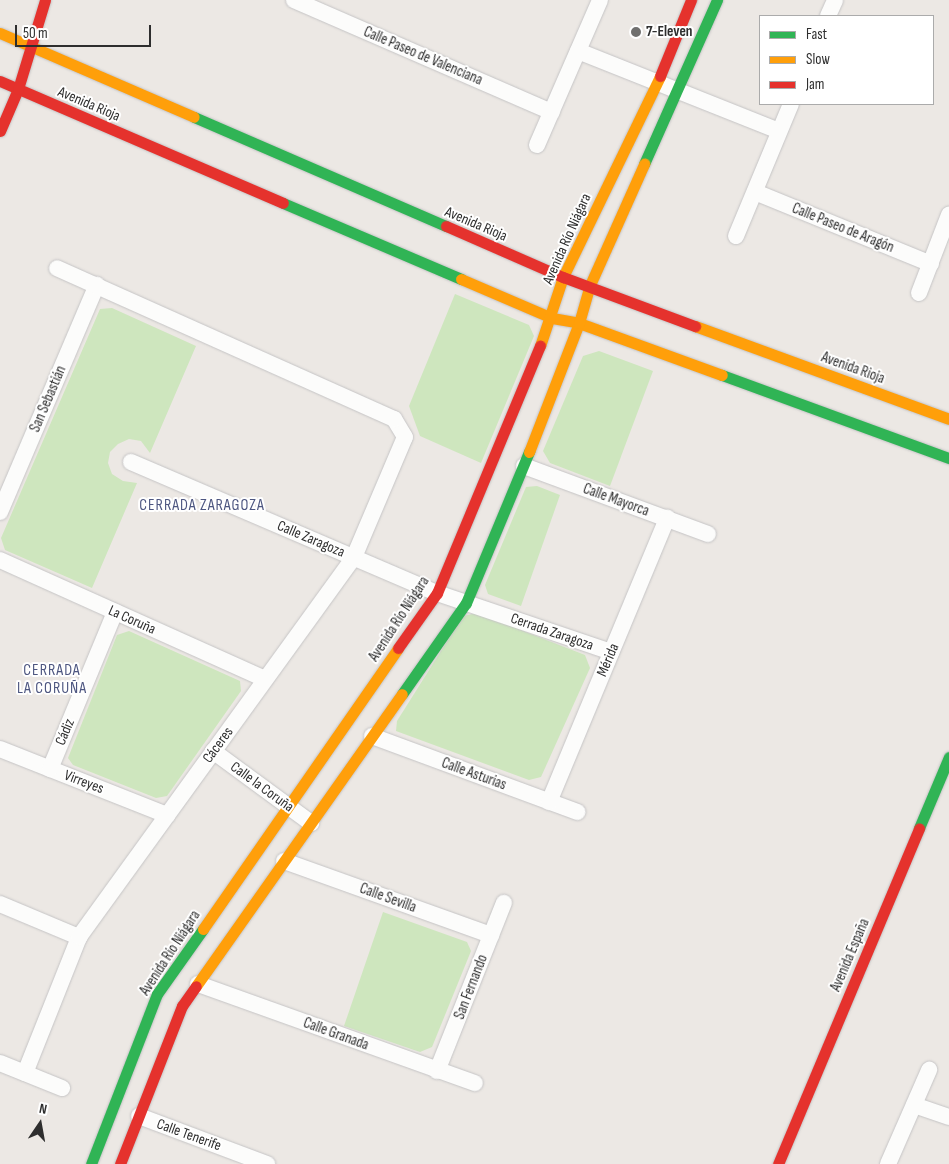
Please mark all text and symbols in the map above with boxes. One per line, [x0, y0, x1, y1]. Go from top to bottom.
scale bar [18, 15, 154, 47]
legend [759, 15, 934, 105]
street label: Calle Paseo de Valenciana [361, 23, 485, 89]
place label: 7-Eleven [646, 23, 693, 41]
text: 50 m [23, 24, 48, 43]
text: Fast [806, 25, 827, 44]
marker: 7-Eleven [630, 26, 642, 38]
text: Slow [806, 50, 830, 69]
text: Jam [806, 75, 824, 94]
street label: Avenida Rioja [55, 83, 123, 125]
street label: Avenida Río Niágara [539, 191, 595, 287]
street label: Calle Paseo de Aragón [789, 199, 897, 257]
street label: Avenida Rioja [442, 203, 510, 245]
street label: Avenida Rioja [819, 348, 887, 388]
street label: San Sebastián [26, 363, 70, 435]
street label: Calle Mayorca [581, 480, 651, 520]
district label: CERRADA ZARAGOZA [137, 496, 267, 516]
street label: Calle Zaragoza [275, 517, 347, 561]
street label: Avenida Río Niágara [365, 573, 433, 665]
street label: La Coruña [106, 602, 158, 638]
street label: Cerrada Zaragoza [508, 609, 596, 655]
street label: Mérida [593, 641, 623, 679]
district label: CERRADA LA CORUÑA [16, 661, 88, 699]
street label: Cádiz [51, 716, 79, 748]
street label: Cáceres [199, 723, 237, 767]
street label: Calle Asturias [439, 754, 509, 794]
street label: Calle la Coruña [227, 758, 297, 816]
street label: Virreyes [62, 766, 106, 798]
street label: Calle Sevilla [357, 879, 419, 917]
street label: Avenida Río Niágara [136, 907, 204, 999]
street label: Avenida España [827, 916, 873, 994]
street label: San Fernando [450, 952, 492, 1022]
street label: Calle Granada [301, 1014, 371, 1054]
north arrow [15, 1099, 65, 1149]
text: N [38, 1100, 49, 1118]
street label: Calle Tenerife [154, 1115, 224, 1155]

